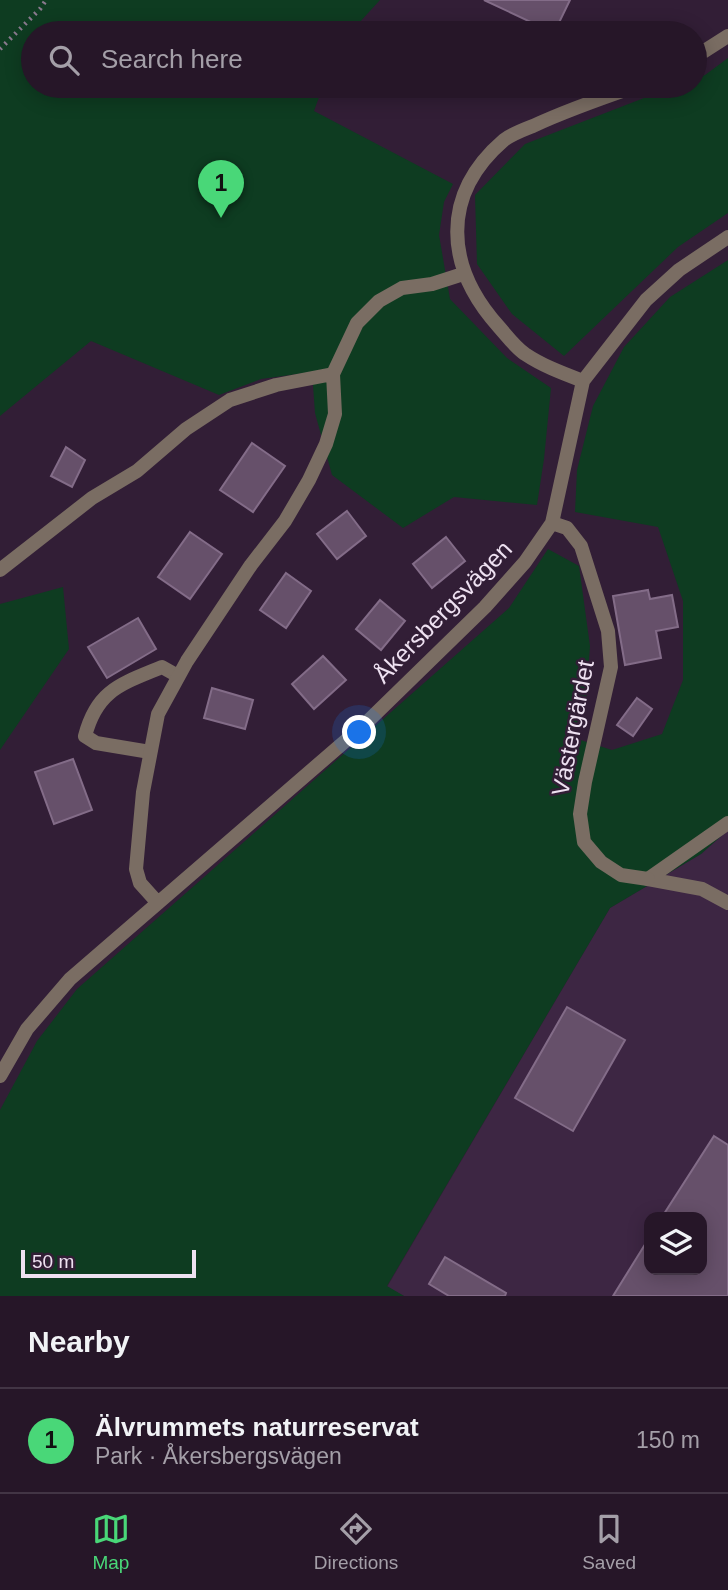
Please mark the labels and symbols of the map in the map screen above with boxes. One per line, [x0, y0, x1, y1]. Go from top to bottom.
pin: 1 [198, 160, 244, 218]
street label: Åkersbergsvägen [368, 535, 517, 688]
street label: Västergärdet [546, 658, 599, 798]
your location [342, 715, 376, 749]
scale bar [21, 1247, 196, 1279]

